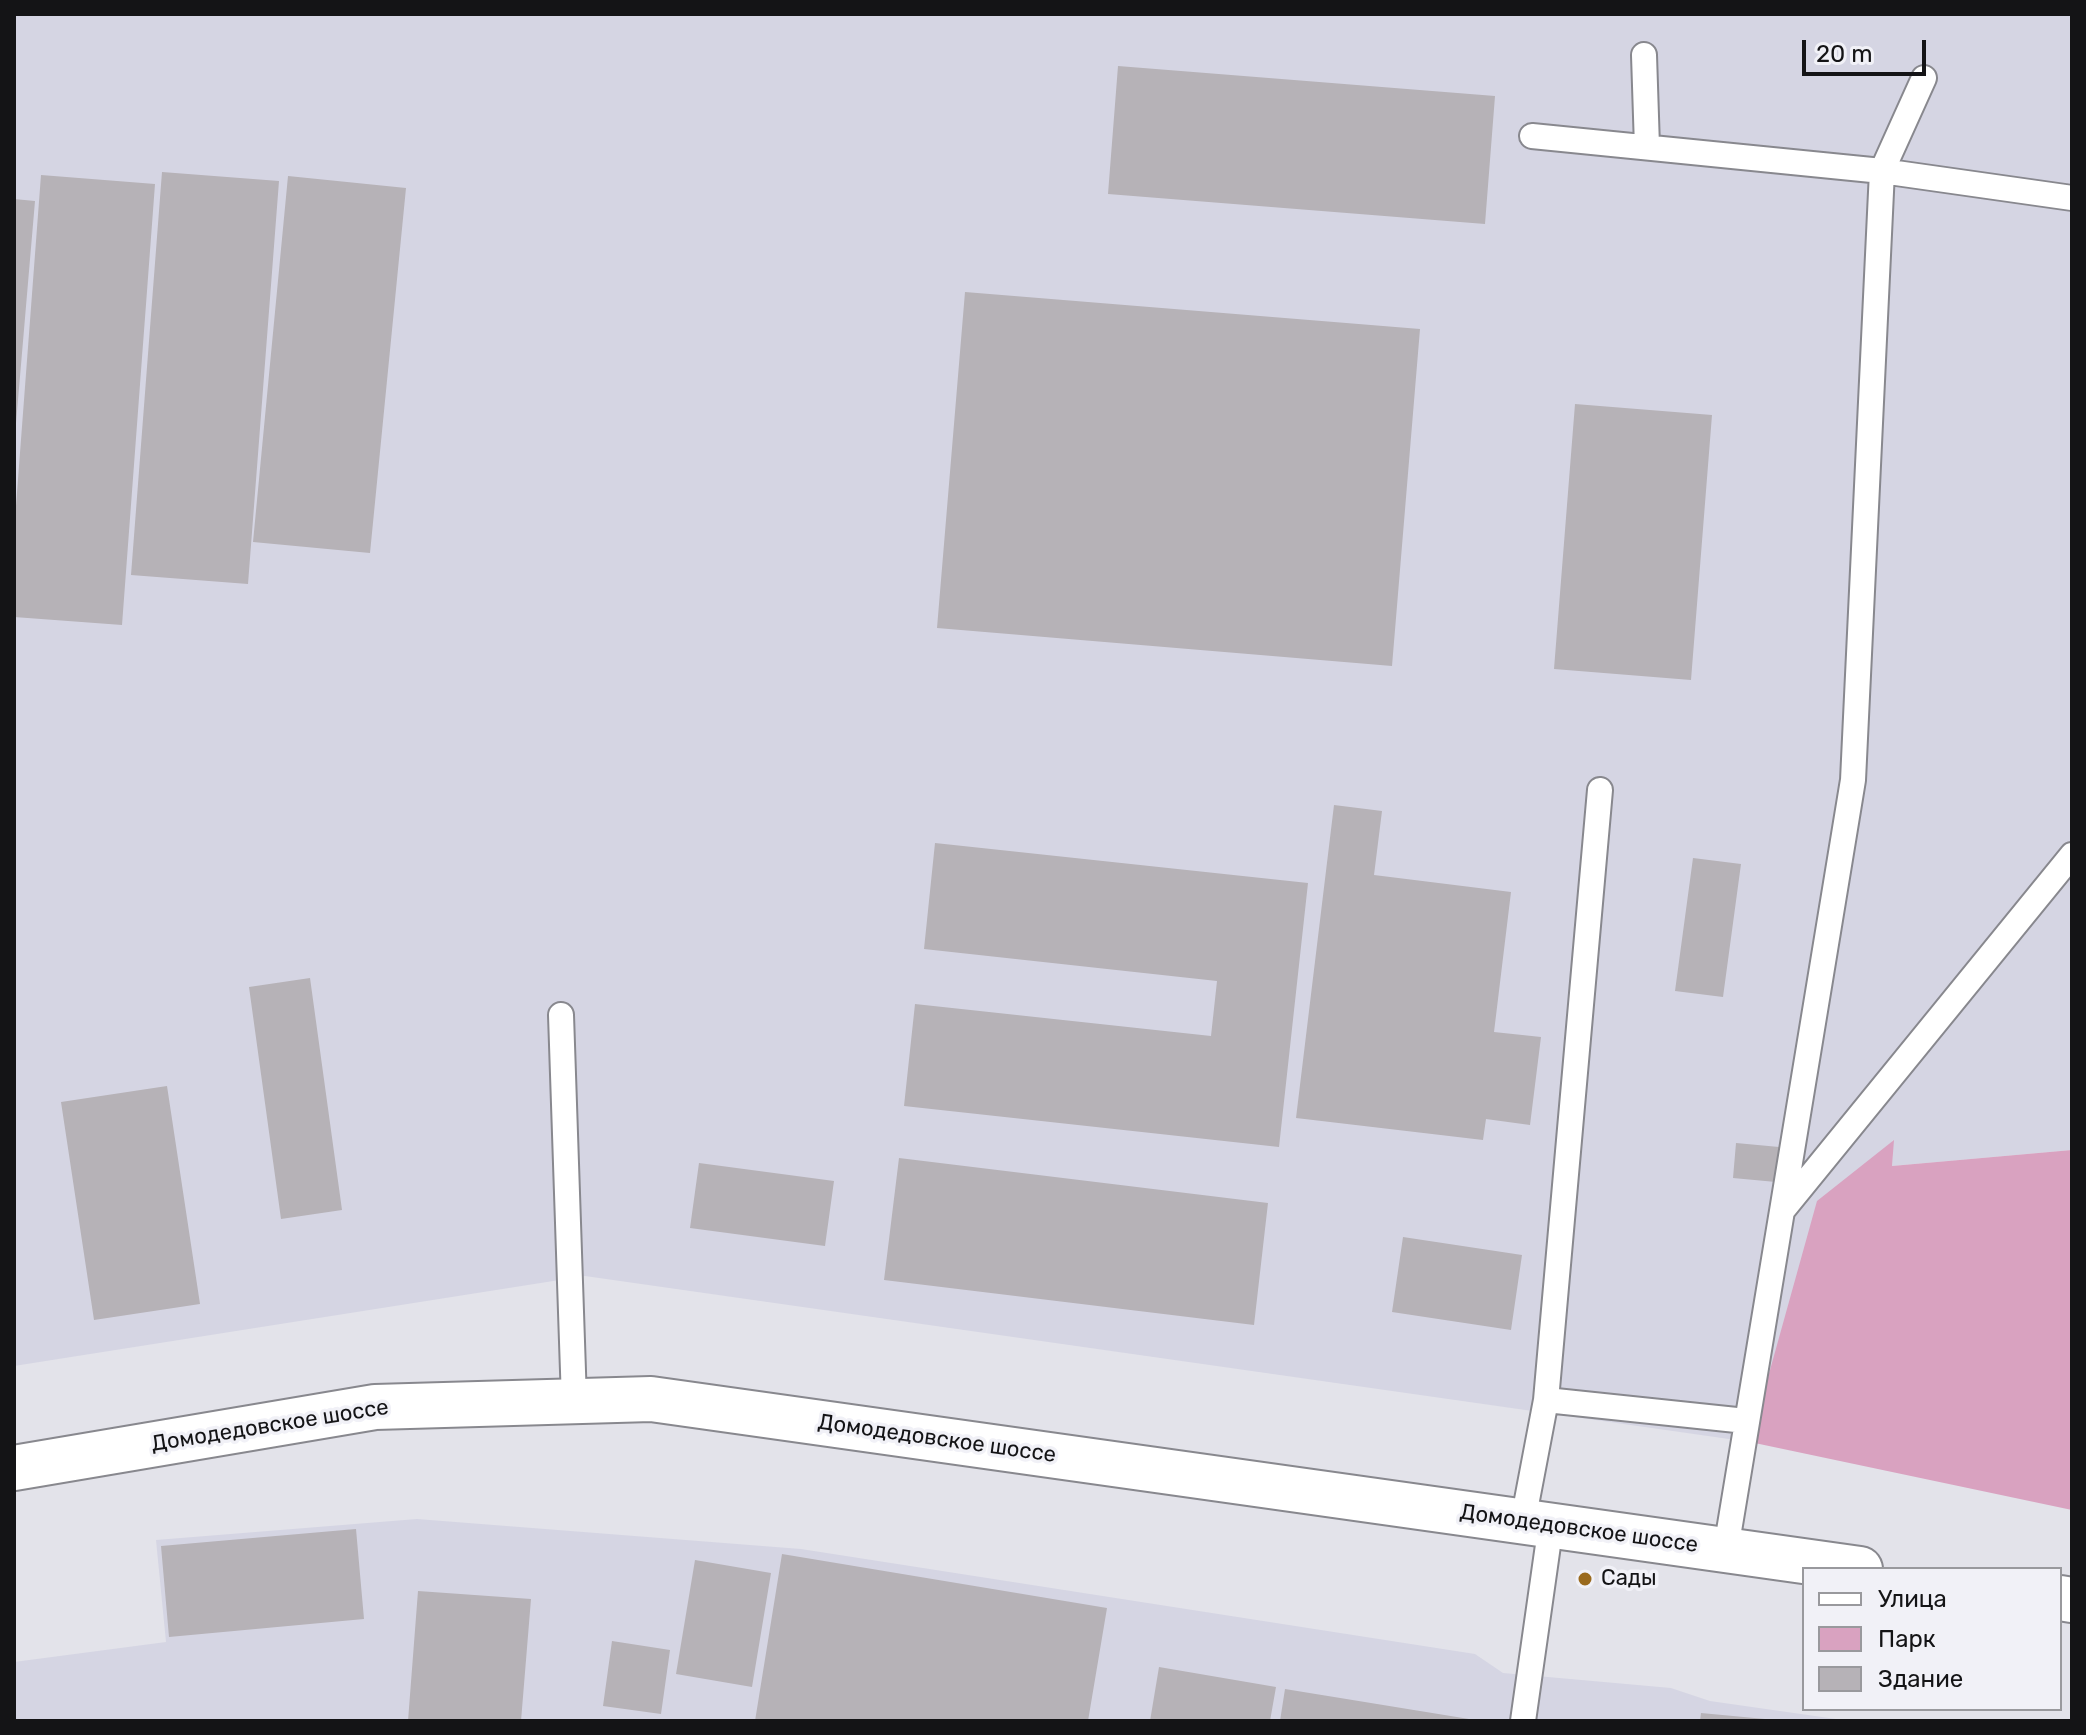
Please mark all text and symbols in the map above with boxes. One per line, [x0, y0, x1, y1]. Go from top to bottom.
scale bar [1806, 24, 1930, 74]
text: 20 m [1816, 40, 1873, 68]
street label: Домодедовское шоссе [150, 1394, 390, 1458]
street label: Домодедовское шоссе [816, 1409, 1058, 1469]
street label: Домодедовское шоссе [1458, 1499, 1700, 1559]
place label: Сады [1601, 1566, 1657, 1592]
legend [1802, 1567, 2062, 1711]
marker: Сады [1576, 1570, 1594, 1588]
text: Улица [1878, 1585, 1947, 1613]
text: Парк [1878, 1625, 1936, 1653]
text: Здание [1878, 1665, 1963, 1693]

